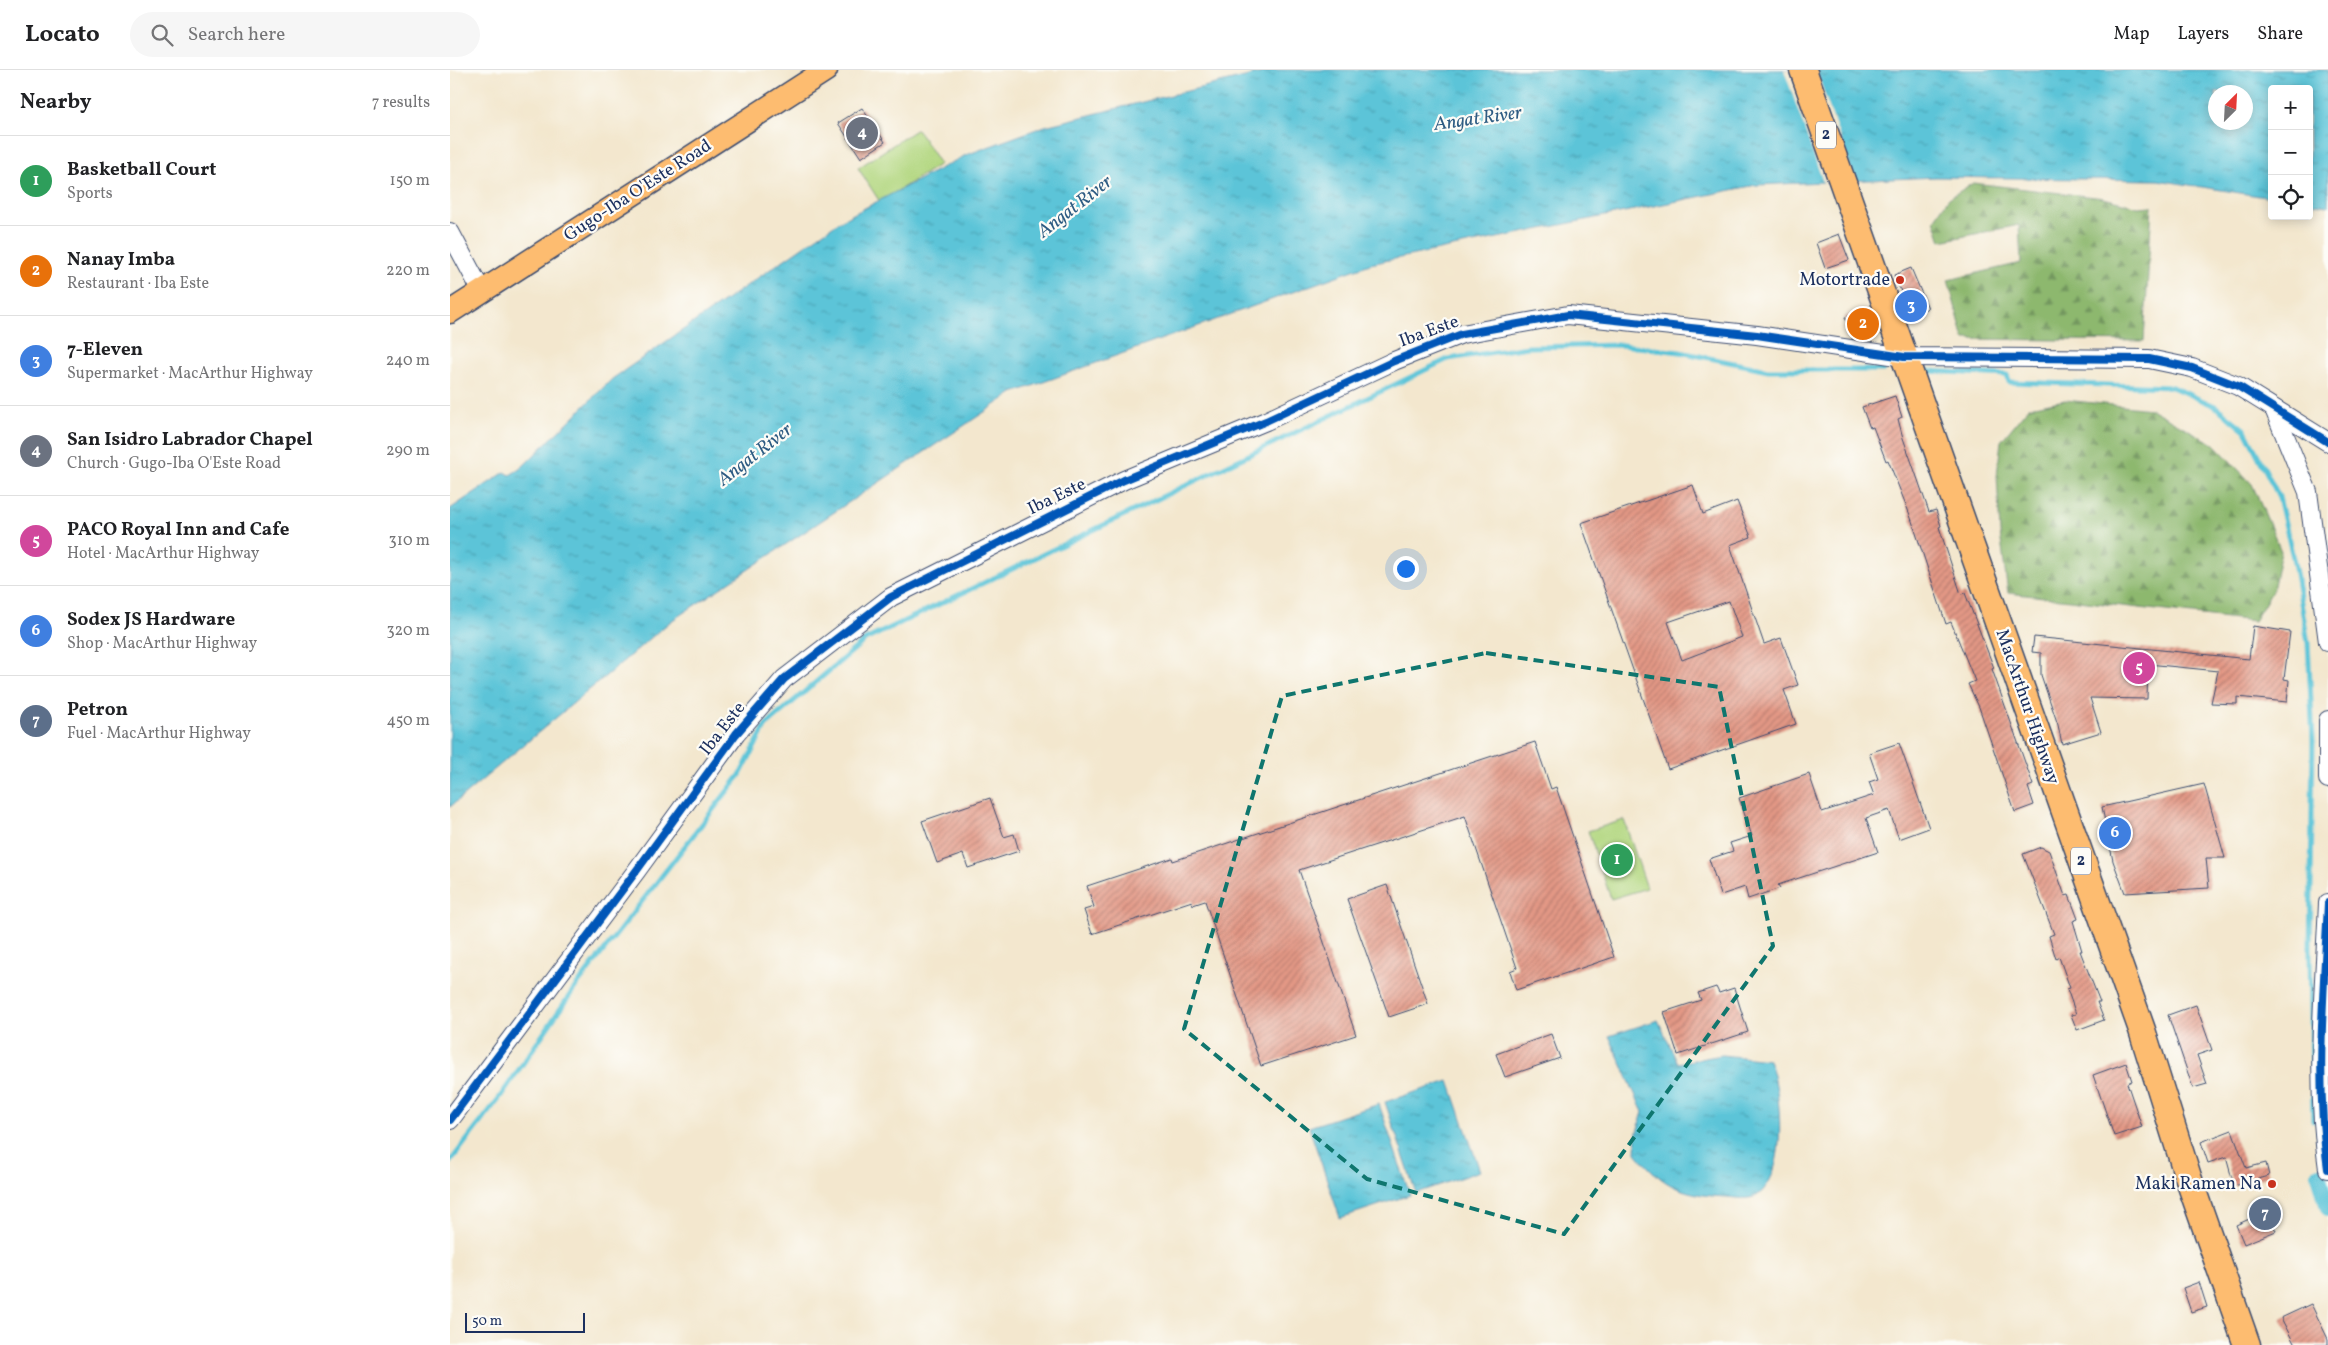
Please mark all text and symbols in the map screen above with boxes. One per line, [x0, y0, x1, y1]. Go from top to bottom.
search box [130, 12, 480, 57]
text: Locato [25, 18, 100, 52]
icon: search [148, 21, 176, 49]
text: Search here [188, 22, 285, 48]
text: Map [2113, 22, 2149, 47]
text: Layers [2177, 22, 2229, 47]
text: Share [2257, 22, 2303, 47]
north arrow [2208, 85, 2253, 130]
map controls [2268, 85, 2313, 220]
button: + [2268, 85, 2313, 130]
text: Nearby [20, 88, 91, 117]
text: 7 results [372, 92, 430, 114]
water label: Angat River [1431, 100, 1525, 138]
pin: 4 [846, 114, 878, 152]
road number: 2 [1816, 122, 1836, 148]
button: − [2268, 130, 2313, 175]
street label: Gugo-Iba O'Este Road [559, 134, 717, 248]
text: Basketball Court [67, 157, 216, 183]
water label: Angat River [1031, 169, 1119, 245]
text: 1 [33, 170, 39, 192]
text: 150 m [389, 170, 430, 192]
button: locate [2268, 175, 2313, 220]
text: Sports [67, 183, 113, 205]
text: Nanay Imba [67, 247, 175, 273]
text: 2 [32, 260, 40, 282]
text: 220 m [386, 260, 430, 282]
place label: Motortrade [1799, 268, 1890, 293]
text: Restaurant · Iba Este [67, 273, 209, 295]
marker: Motortrade [1894, 274, 1906, 286]
pin: 3 [1895, 287, 1927, 325]
pin: 2 [1847, 305, 1879, 343]
street label: Iba Este [1396, 310, 1462, 354]
text: 7-Eleven [67, 337, 143, 363]
text: 3 [32, 350, 40, 372]
text: 240 m [386, 350, 430, 372]
text: Supermarket · MacArthur Highway [67, 363, 313, 385]
water label: Angat River [711, 417, 799, 493]
text: San Isidro Labrador Chapel [67, 427, 313, 453]
text: 4 [31, 440, 41, 462]
text: 290 m [386, 440, 430, 462]
text: Church · Gugo-Iba O'Este Road [67, 453, 281, 475]
street label: Iba Este [1024, 472, 1090, 522]
text: PACO Royal Inn and Cafe [67, 517, 289, 543]
text: 5 [32, 530, 40, 552]
text: 310 m [389, 530, 430, 552]
text: Hotel · MacArthur Highway [67, 543, 259, 565]
your location [1393, 556, 1419, 582]
text: Sodex JS Hardware [67, 607, 235, 633]
text: 6 [32, 620, 40, 642]
text: 320 m [386, 620, 430, 642]
street label: MacArthur Highway [1989, 626, 2065, 788]
text: Shop · MacArthur Highway [67, 633, 257, 655]
pin: 5 [2123, 649, 2155, 687]
text: Petron [67, 697, 128, 723]
street label: Iba Este [694, 697, 752, 761]
text: 7 [32, 710, 40, 732]
text: 450 m [387, 710, 430, 732]
text: Fuel · MacArthur Highway [67, 723, 251, 745]
pin: 6 [2099, 814, 2131, 852]
pin: 1 [1601, 841, 1633, 879]
road number: 2 [2071, 848, 2091, 874]
place label: Maki Ramen Na [2135, 1172, 2262, 1197]
marker: Maki Ramen Na [2266, 1178, 2278, 1190]
pin: 7 [2249, 1195, 2281, 1233]
scale bar [465, 1310, 585, 1333]
text: 50 m [472, 1312, 502, 1331]

